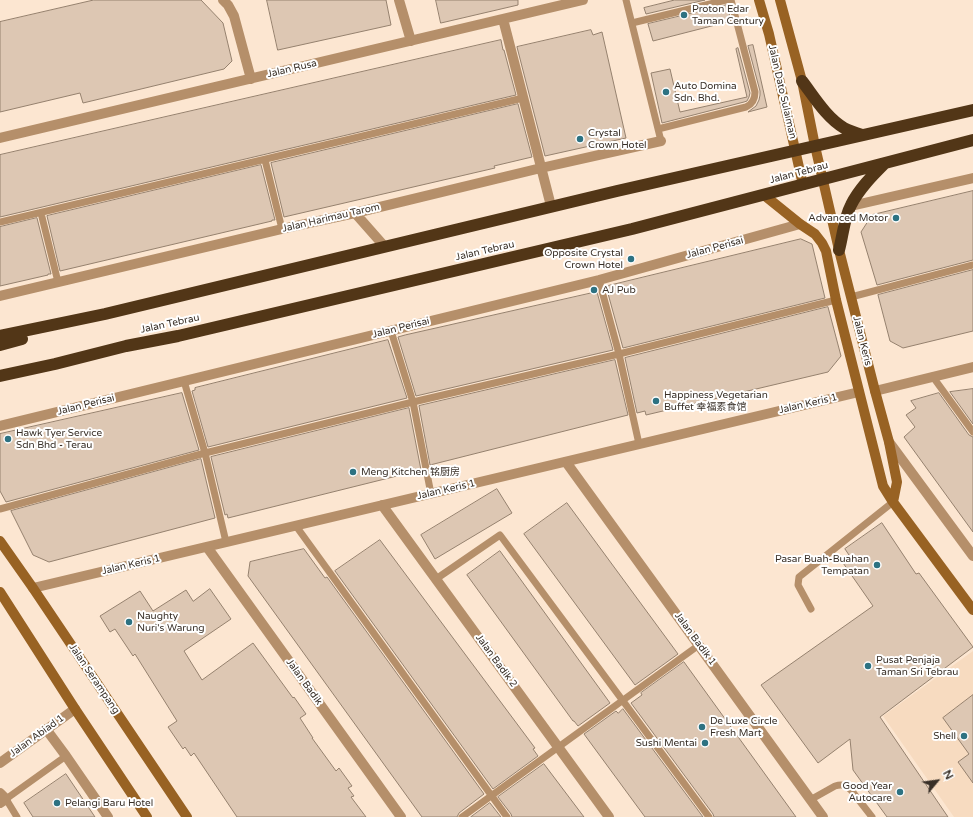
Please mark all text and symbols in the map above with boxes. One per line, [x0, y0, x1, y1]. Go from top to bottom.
place label: Proton Edar Taman Century [692, 3, 764, 26]
marker: Proton Edar Taman Century [679, 10, 689, 20]
street label: Jalan Dato Sulaiman [765, 44, 799, 140]
street label: Jalan Rusa [266, 57, 318, 81]
place label: Auto Domina Sdn. Bhd. [674, 80, 737, 104]
marker: Auto Domina Sdn. Bhd. [661, 87, 671, 97]
place label: Crystal Crown Hotel [588, 127, 647, 150]
marker: Crystal Crown Hotel [575, 134, 585, 144]
street label: Jalan Tebrau [768, 159, 830, 187]
street label: Jalan Harimau Tarom [281, 201, 381, 235]
place label: Advanced Motor [808, 212, 888, 224]
marker: Advanced Motor [891, 213, 901, 223]
street label: Jalan Perisai [685, 235, 745, 261]
street label: Jalan Tebrau [454, 238, 516, 264]
place label: Opposite Crystal Crown Hotel [544, 247, 623, 270]
marker: Opposite Crystal Crown Hotel [626, 254, 636, 264]
place label: AJ Pub [602, 284, 636, 296]
marker: AJ Pub [589, 285, 599, 295]
street label: Jalan Tebrau [139, 312, 201, 336]
street label: Jalan Perisai [371, 315, 431, 341]
street label: Jalan Keris [850, 315, 874, 367]
place label: Happiness Vegetarian Buffet 幸福素食馆 [664, 389, 768, 412]
street label: Jalan Keris 1 [778, 391, 838, 417]
street label: Jalan Perisai [56, 392, 116, 418]
marker: Happiness Vegetarian Buffet 幸福素食馆 [651, 396, 661, 406]
place label: Hawk Tyer Service Sdn Bhd - Terau [16, 427, 102, 450]
marker: Hawk Tyer Service Sdn Bhd - Terau [3, 434, 13, 444]
place label: Meng Kitchen 铭厨房 [361, 466, 460, 478]
marker: Meng Kitchen 铭厨房 [348, 467, 358, 477]
street label: Jalan Keris 1 [416, 477, 476, 503]
street label: Jalan Keris 1 [101, 552, 161, 578]
place label: Pasar Buah-Buahan Tempatan [775, 553, 869, 576]
marker: Pasar Buah-Buahan Tempatan [872, 560, 882, 570]
place label: Naughty Nuri's Warung [137, 610, 205, 634]
street label: Jalan Badik 1 [672, 610, 718, 668]
marker: Naughty Nuri's Warung [124, 617, 134, 627]
street label: Jalan Badik 2 [473, 632, 519, 690]
street label: Jalan Serampang [66, 642, 122, 716]
place label: Pusat Penjaja Taman Sri Tebrau [876, 654, 958, 678]
street label: Jalan Badik [283, 657, 325, 707]
marker: Pusat Penjaja Taman Sri Tebrau [863, 661, 873, 671]
street label: Jalan Abiad 1 [8, 712, 66, 760]
place label: De Luxe Circle Fresh Mart [710, 715, 777, 738]
marker: De Luxe Circle Fresh Mart [697, 722, 707, 732]
place label: Shell [933, 730, 956, 742]
marker: Shell [959, 731, 969, 741]
place label: Sushi Mentai [636, 737, 697, 749]
marker: Sushi Mentai [700, 738, 710, 748]
north arrow [917, 761, 957, 801]
text: N [940, 768, 956, 782]
place label: Good Year Autocare [843, 780, 892, 804]
marker: Good Year Autocare [895, 787, 905, 797]
place label: Pelangi Baru Hotel [65, 797, 153, 809]
marker: Pelangi Baru Hotel [52, 798, 62, 808]

